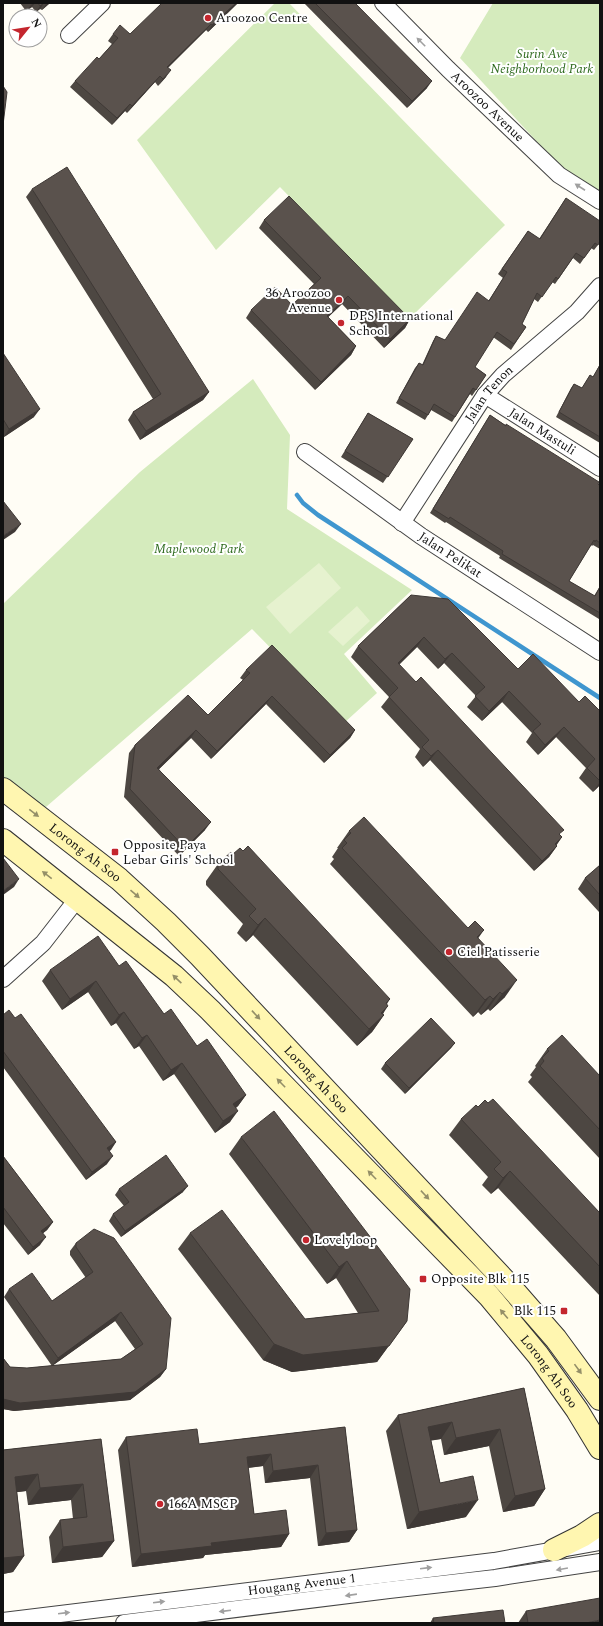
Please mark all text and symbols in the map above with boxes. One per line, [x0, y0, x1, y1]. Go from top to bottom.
north arrow [8, 8, 48, 48]
place label: Aroozoo Centre [216, 8, 308, 28]
marker: Aroozoo Centre [203, 13, 213, 23]
text: N [27, 15, 46, 31]
one-way arrow [416, 37, 425, 47]
park label: Surin Ave Neighborhood Park [491, 44, 593, 79]
street label: Aroozoo Avenue [446, 66, 529, 147]
one-way arrow [574, 184, 586, 191]
place label: 36 Aroozoo Avenue [266, 283, 331, 318]
marker: 36 Aroozoo Avenue [334, 295, 344, 305]
place label: DPS International School [349, 306, 454, 341]
marker: DPS International School [336, 318, 346, 328]
street label: Jalan Tenon [460, 360, 518, 426]
street label: Jalan Mastuli [505, 403, 580, 460]
street label: Jalan Pelikat [414, 527, 486, 583]
park label: Maplewood Park [154, 539, 244, 559]
one-way arrow [28, 809, 39, 817]
street label: Lorong Ah Soo [45, 818, 126, 887]
place label: Opposite Paya Lebar Girls' School [123, 835, 234, 870]
marker: Opposite Paya Lebar Girls' School [110, 847, 120, 857]
one-way arrow [42, 870, 53, 879]
one-way arrow [131, 889, 140, 898]
place label: Ciel Patisserie [457, 942, 540, 962]
marker: Ciel Patisserie [444, 947, 454, 957]
one-way arrow [172, 974, 182, 984]
one-way arrow [251, 1010, 261, 1020]
street label: Lorong Ah Soo [279, 1041, 353, 1118]
one-way arrow [276, 1078, 286, 1088]
one-way arrow [367, 1170, 377, 1180]
one-way arrow [420, 1190, 429, 1200]
place label: Lovelyloop [314, 1230, 377, 1250]
marker: Lovelyloop [301, 1235, 311, 1245]
place label: Opposite Blk 115 [431, 1269, 529, 1289]
marker: Opposite Blk 115 [418, 1274, 428, 1284]
place label: Blk 115 [514, 1301, 556, 1321]
marker: Blk 115 [559, 1306, 569, 1316]
one-way arrow [499, 1308, 508, 1319]
street label: Lorong Ah Soo [515, 1330, 583, 1412]
one-way arrow [574, 1364, 582, 1374]
place label: 166A MSCP [168, 1494, 238, 1514]
marker: 166A MSCP [155, 1499, 165, 1509]
one-way arrow [420, 1565, 432, 1572]
one-way arrow [555, 1566, 568, 1572]
street label: Hougang Avenue 1 [247, 1568, 357, 1601]
one-way arrow [345, 1592, 357, 1598]
one-way arrow [153, 1598, 165, 1605]
one-way arrow [219, 1608, 231, 1614]
one-way arrow [58, 1610, 70, 1617]

